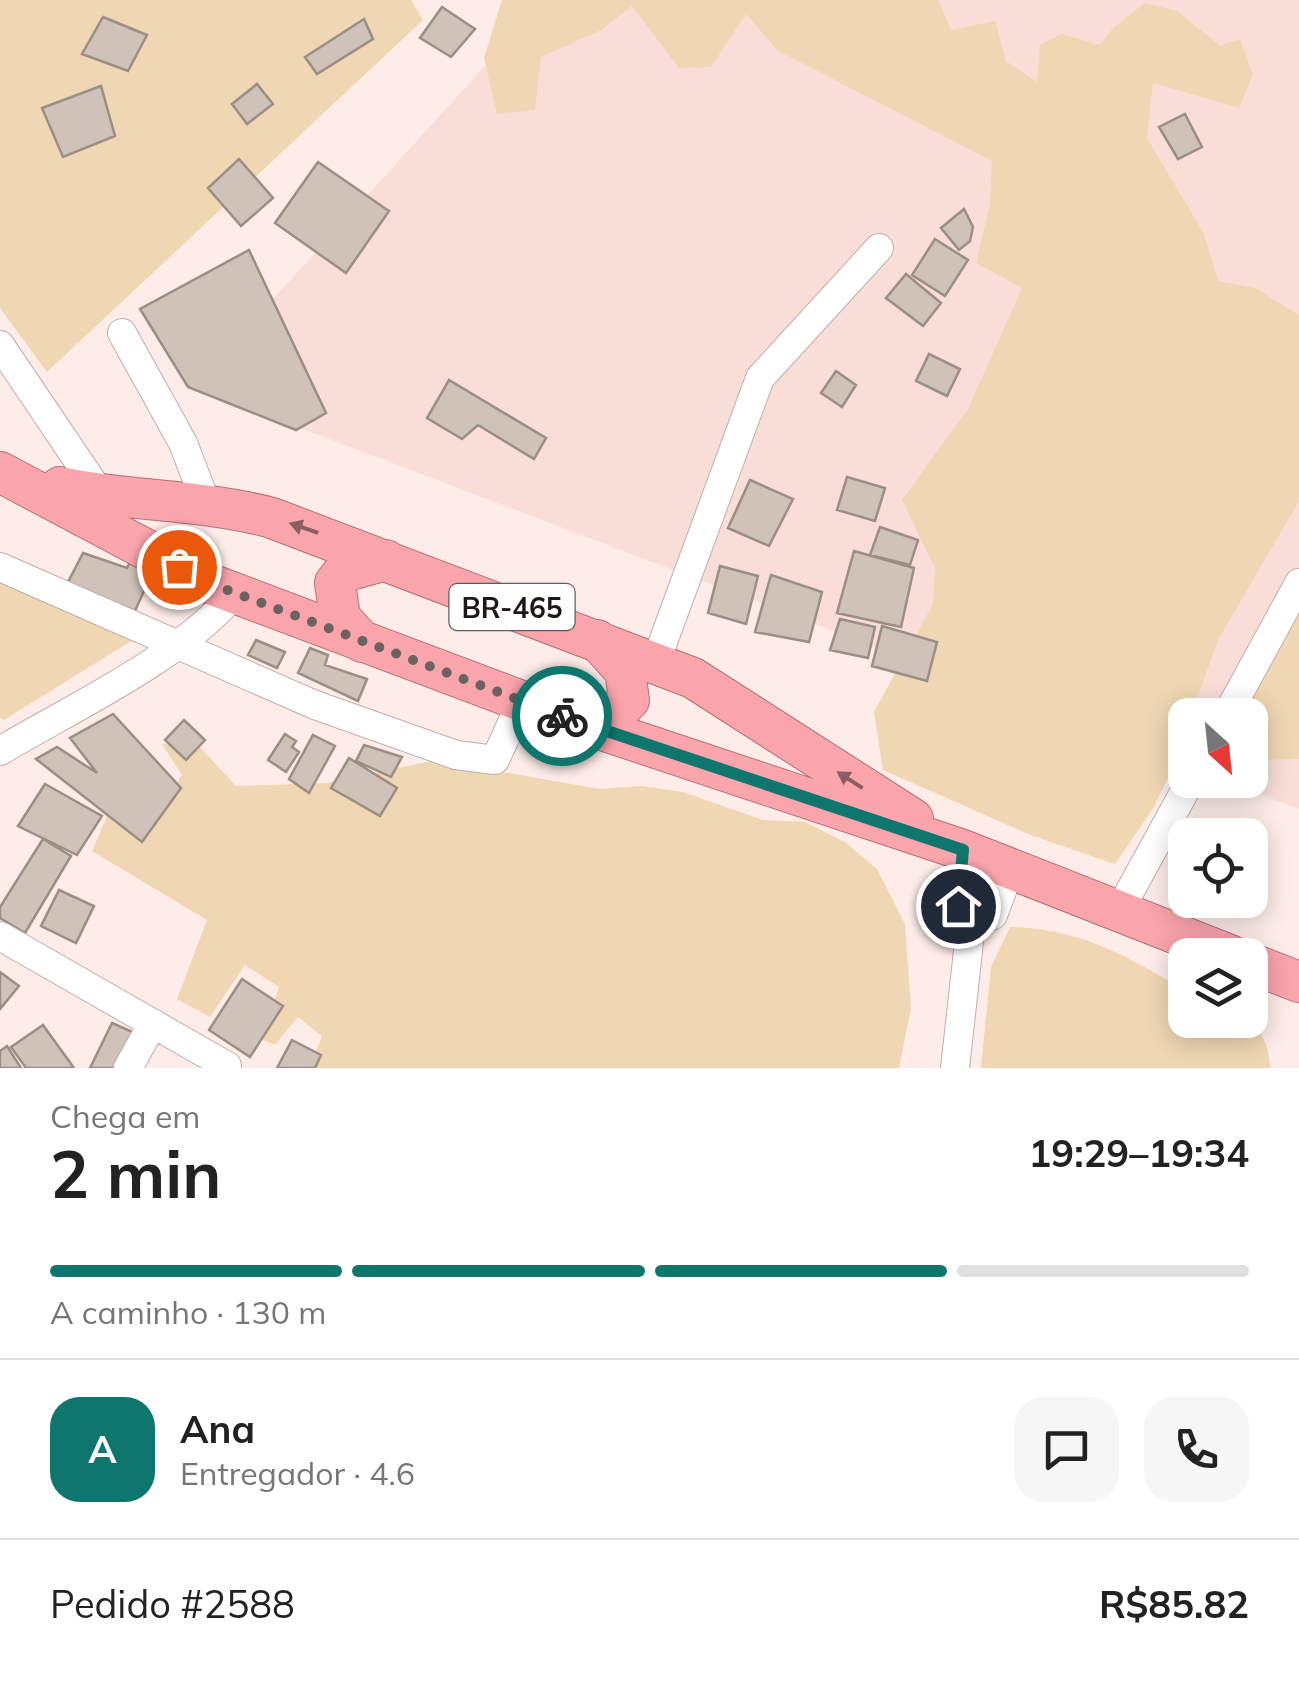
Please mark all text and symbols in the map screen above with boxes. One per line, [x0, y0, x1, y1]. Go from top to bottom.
one-way arrow [288, 520, 318, 535]
pin [137, 525, 222, 610]
icon: bag [152, 540, 207, 595]
road number: BR-465 [450, 584, 574, 630]
courier [512, 666, 612, 766]
icon: bike [535, 689, 590, 744]
north arrow [1168, 698, 1268, 798]
map controls [1168, 698, 1268, 1038]
one-way arrow [837, 772, 864, 790]
button: locate [1168, 818, 1268, 918]
pin [916, 864, 1001, 949]
icon: home [931, 879, 986, 934]
button: layers [1168, 938, 1268, 1038]
text: Chega em [50, 1096, 200, 1136]
text: 19:29–19:34 [1029, 1129, 1249, 1177]
text: 2 min [50, 1133, 221, 1214]
text: A caminho · 130 m [50, 1292, 326, 1332]
button: chat [1014, 1397, 1119, 1502]
button: phone [1144, 1397, 1249, 1502]
text: Ana [180, 1405, 255, 1453]
text: A [88, 1425, 117, 1473]
text: Entregador · 4.6 [180, 1453, 415, 1493]
text: Pedido #2588 [50, 1580, 295, 1628]
text: R$85.82 [1099, 1580, 1249, 1628]

